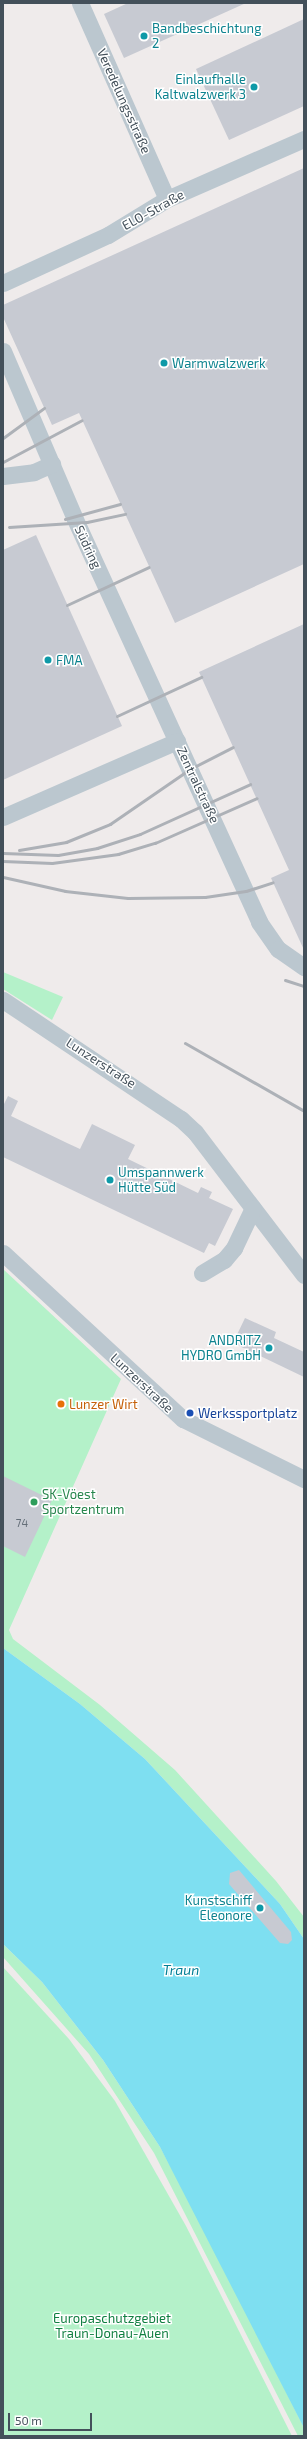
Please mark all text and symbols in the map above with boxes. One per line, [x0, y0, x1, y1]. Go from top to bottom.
place label: Bandbeschichtung 2 [152, 21, 261, 52]
marker: Bandbeschichtung 2 [139, 31, 149, 41]
street label: Veredelungsstraße [94, 46, 154, 156]
place label: Einlaufhalle Kaltwalzwerk 3 [155, 72, 246, 103]
marker: Einlaufhalle Kaltwalzwerk 3 [249, 82, 259, 92]
street label: ELO-Straße [119, 187, 187, 233]
place label: Warmwalzwerk [172, 355, 266, 371]
marker: Warmwalzwerk [159, 358, 169, 368]
street label: Südring [71, 523, 105, 571]
place label: FMA [56, 652, 82, 668]
marker: FMA [43, 655, 53, 665]
street label: Zentralstraße [173, 744, 223, 826]
street label: Lunzerstraße [63, 1035, 139, 1091]
place label: Umspannwerk Hütte Süd [118, 1165, 204, 1196]
marker: Umspannwerk Hütte Süd [105, 1175, 115, 1185]
place label: ANDRITZ HYDRO GmbH [181, 1333, 261, 1364]
marker: ANDRITZ HYDRO GmbH [264, 1343, 274, 1353]
street label: Lunzerstraße [107, 1350, 177, 1416]
place label: Lunzer Wirt [69, 1396, 138, 1412]
marker: Lunzer Wirt [56, 1399, 66, 1409]
place label: Werkssportplatz [198, 1405, 297, 1421]
marker: Werkssportplatz [185, 1408, 195, 1418]
place label: SK-Vöest Sportzentrum [42, 1487, 124, 1518]
marker: SK-Vöest Sportzentrum [29, 1497, 39, 1507]
house number: 74 [16, 1516, 28, 1530]
place label: Kunstschiff Eleonore [185, 1893, 252, 1924]
marker: Kunstschiff Eleonore [255, 1903, 265, 1913]
water label: Traun [163, 1962, 199, 1978]
park label: Europaschutzgebiet Traun-Donau-Auen [53, 2311, 171, 2342]
scale bar [10, 2405, 94, 2431]
text: 50 m [15, 2413, 42, 2427]

